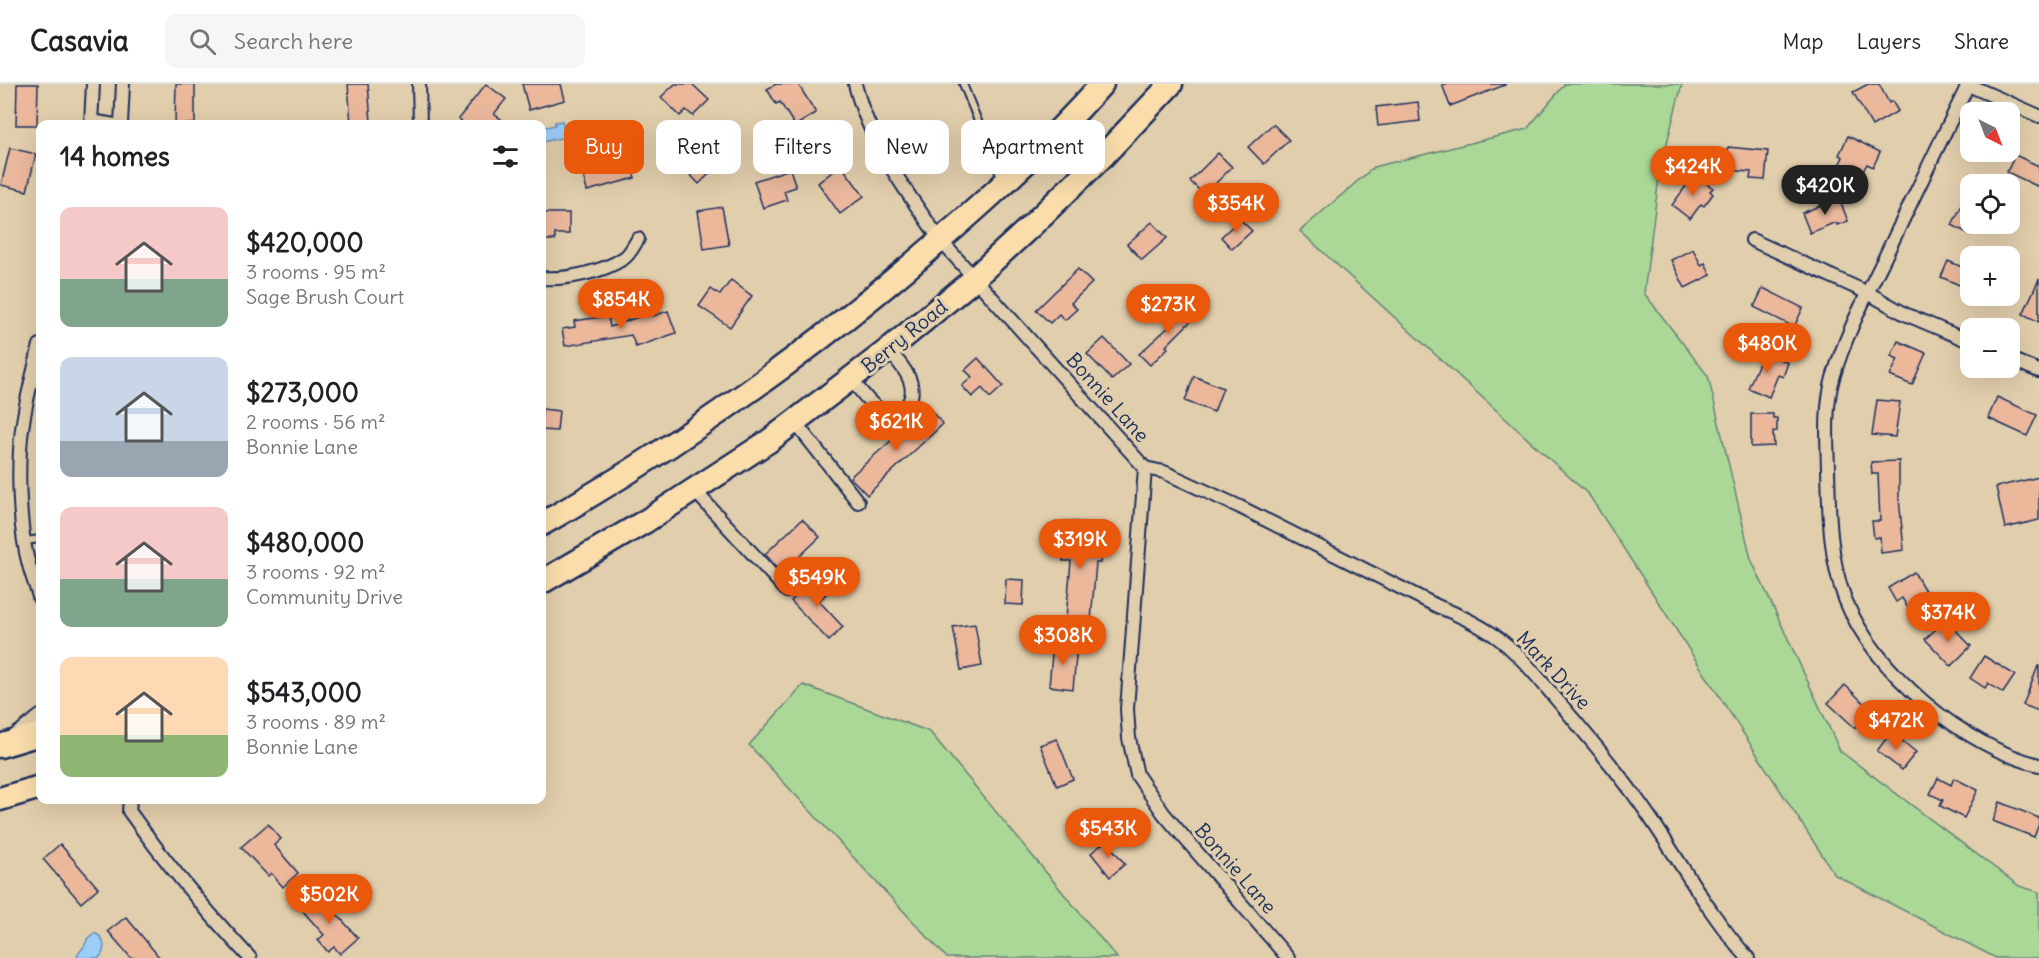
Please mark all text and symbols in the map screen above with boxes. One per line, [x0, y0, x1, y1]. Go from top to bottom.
search box [165, 14, 585, 68]
text: Casavia [30, 23, 129, 59]
icon: search [186, 25, 219, 58]
text: Search here [234, 27, 353, 55]
text: Map [1783, 28, 1823, 55]
text: Layers [1856, 28, 1921, 55]
text: Share [1954, 28, 2009, 55]
north arrow [1960, 102, 2020, 162]
map controls [1960, 102, 2020, 378]
chip: Buy [564, 120, 644, 174]
chip: Rent [656, 120, 741, 174]
chip: Filters [753, 120, 853, 174]
chip: New [865, 120, 949, 174]
chip: Apartment [961, 120, 1105, 174]
text: 14 homes [60, 140, 170, 173]
icon: filters [489, 140, 522, 173]
pin: $424K [1651, 146, 1735, 197]
text: $424K [1664, 153, 1722, 178]
pin: $420K [1783, 165, 1867, 216]
text: $420K [1795, 172, 1855, 197]
button: locate [1960, 174, 2020, 234]
pin: $354K [1194, 183, 1278, 234]
text: $354K [1207, 190, 1265, 215]
text: $420,000 [246, 226, 364, 259]
icon: home [108, 231, 180, 303]
button: + [1960, 246, 2020, 306]
text: 3 rooms · 95 m² [246, 259, 386, 284]
pin: $854K [579, 279, 663, 330]
text: Sage Brush Court [246, 284, 404, 309]
pin: $273K [1126, 284, 1210, 335]
text: $854K [592, 286, 650, 311]
text: $273K [1140, 291, 1196, 316]
street label: Berry Road [856, 294, 952, 378]
button: − [1960, 318, 2020, 378]
pin: $480K [1725, 323, 1809, 374]
text: $480K [1737, 330, 1797, 355]
street label: Bonnie Lane [1061, 347, 1155, 447]
text: $273,000 [246, 376, 359, 409]
icon: home [108, 381, 180, 453]
pin: $621K [854, 401, 938, 452]
text: $621K [869, 408, 923, 433]
text: 2 rooms · 56 m² [246, 409, 386, 434]
text: Bonnie Lane [246, 434, 358, 459]
pin: $319K [1038, 519, 1122, 570]
text: $480,000 [246, 526, 364, 559]
text: $319K [1053, 526, 1107, 551]
icon: home [108, 531, 180, 603]
pin: $549K [775, 557, 859, 608]
text: 3 rooms · 92 m² [246, 559, 385, 584]
text: $549K [788, 564, 846, 589]
text: Community Drive [246, 584, 403, 609]
pin: $374K [1906, 592, 1990, 643]
text: $374K [1920, 599, 1976, 624]
pin: $308K [1021, 615, 1105, 666]
text: $308K [1033, 622, 1093, 647]
street label: Mark Drive [1511, 626, 1597, 714]
text: $543,000 [246, 676, 362, 709]
icon: home [108, 681, 180, 753]
pin: $472K [1854, 700, 1938, 751]
text: $472K [1868, 707, 1924, 732]
text: 3 rooms · 89 m² [246, 709, 386, 734]
text: Bonnie Lane [246, 734, 358, 759]
pin: $543K [1066, 808, 1150, 859]
text: $543K [1079, 815, 1137, 840]
street label: Bonnie Lane [1190, 818, 1282, 918]
pin: $502K [287, 874, 371, 925]
text: $502K [299, 881, 359, 906]

